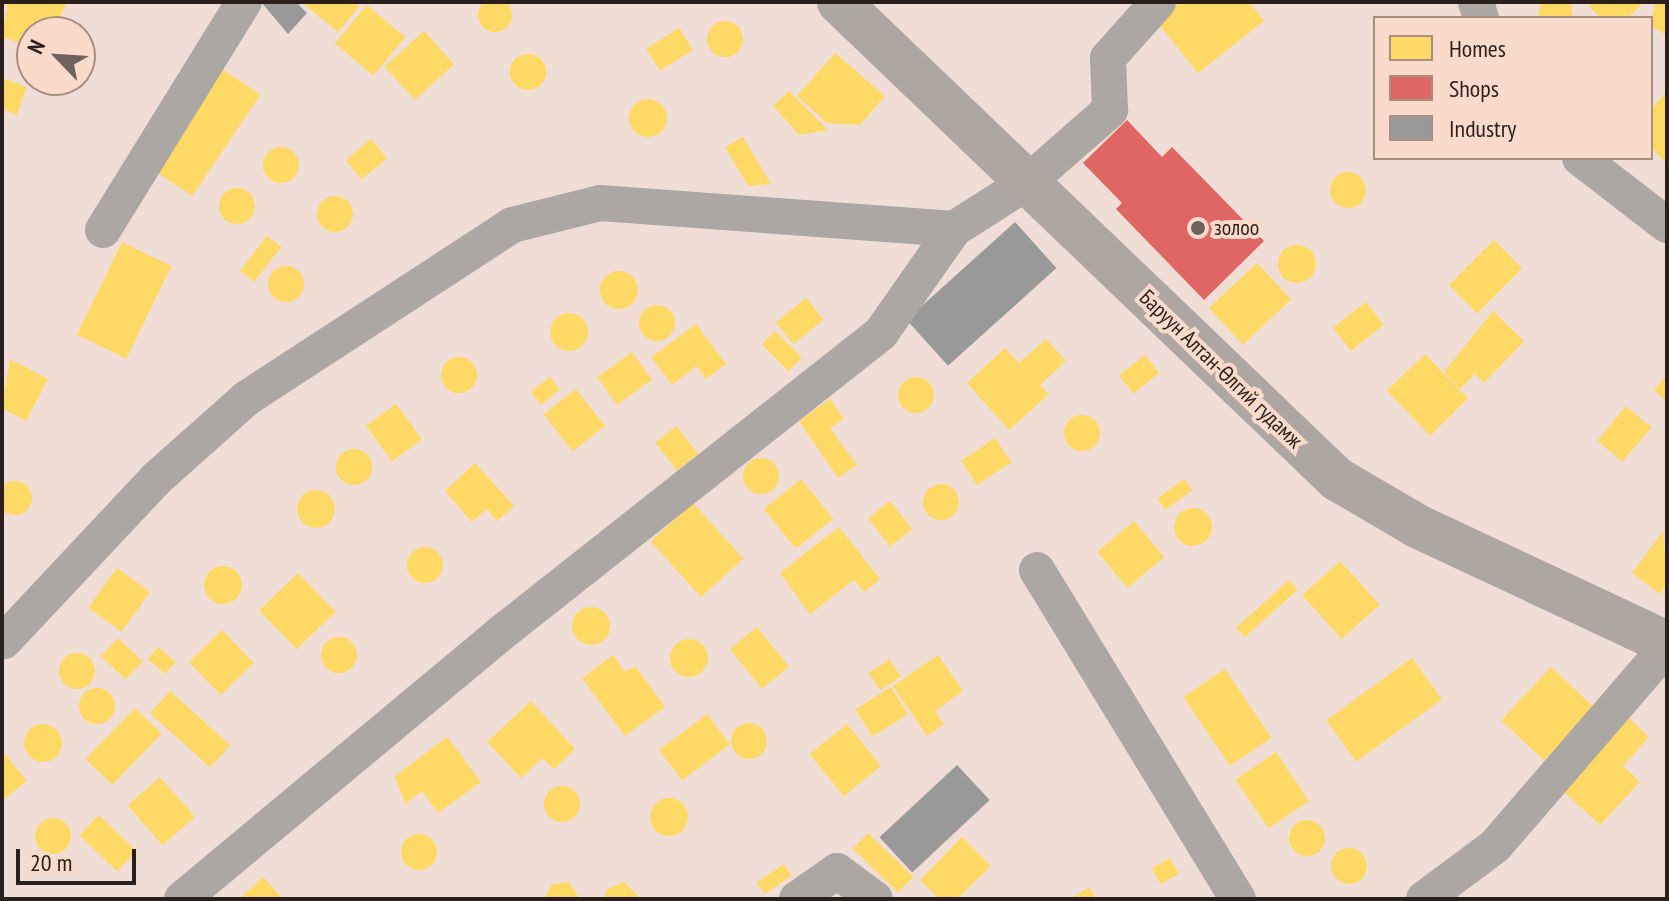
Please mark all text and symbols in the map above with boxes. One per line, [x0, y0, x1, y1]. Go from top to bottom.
north arrow [16, 16, 96, 96]
legend [1373, 16, 1653, 160]
text: Homes [1449, 33, 1506, 64]
text: N [21, 35, 51, 58]
text: Shops [1449, 73, 1499, 104]
text: Industry [1449, 113, 1516, 144]
place label: золоо [1214, 215, 1259, 241]
marker: золоо [1189, 219, 1207, 237]
street label: Баруун Алтан-Өлгий гудамж [1134, 284, 1308, 454]
scale bar [20, 833, 140, 883]
text: 20 m [30, 847, 72, 878]

